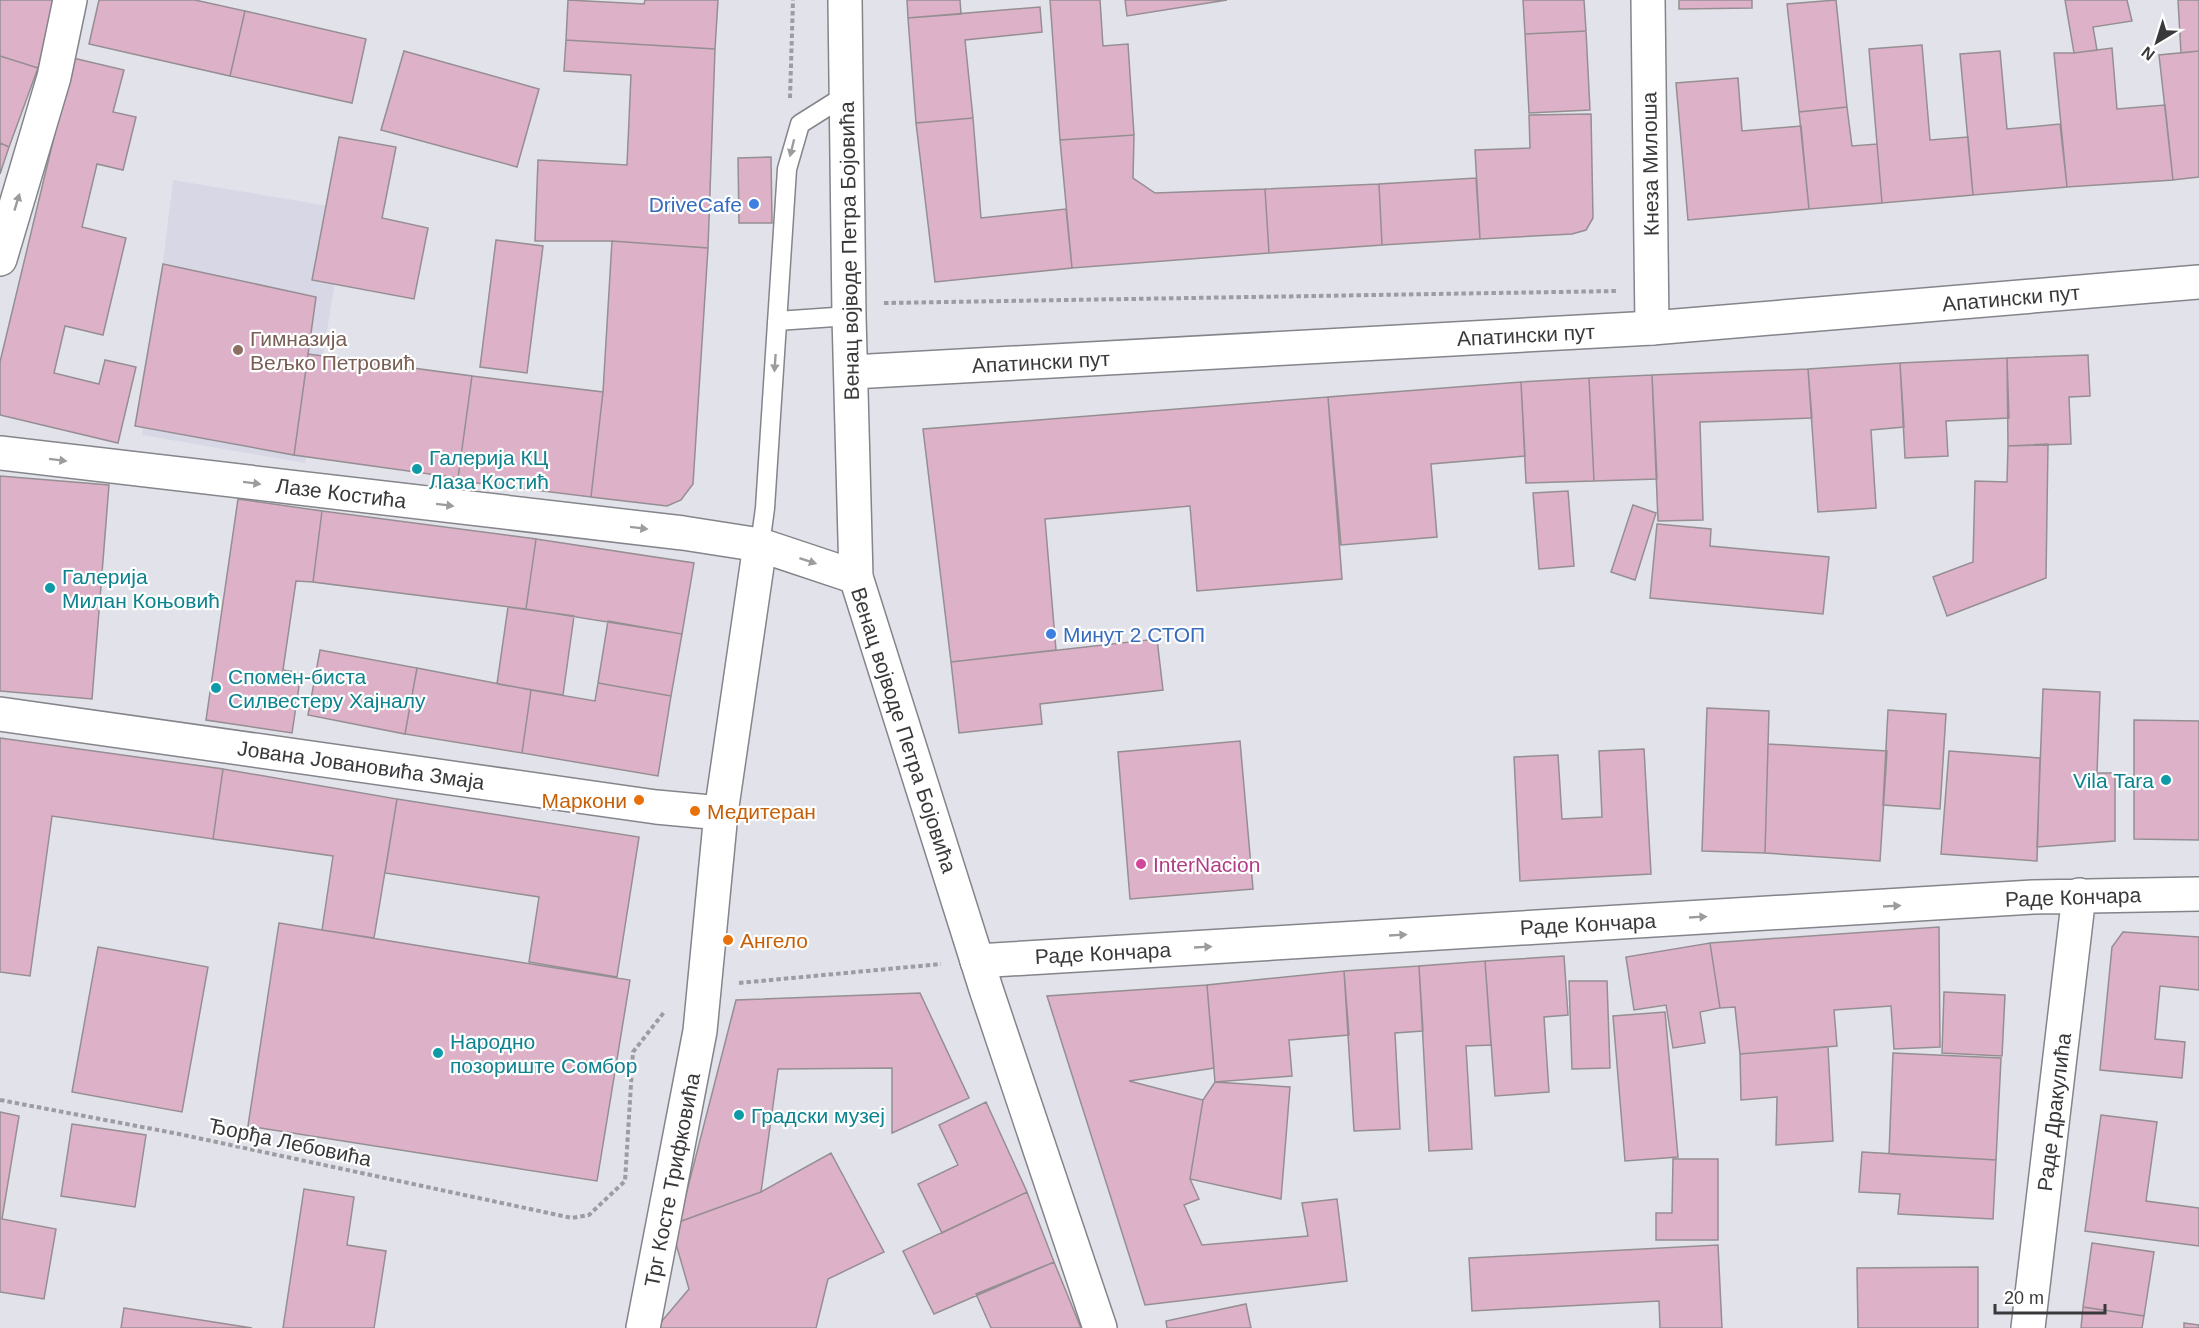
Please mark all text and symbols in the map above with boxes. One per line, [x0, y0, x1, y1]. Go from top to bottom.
north arrow [2127, 12, 2187, 72]
text: N [2138, 43, 2158, 64]
street label: Кнеза Милоша [1637, 91, 1663, 236]
street label: Венац војводе Петра Бојовића [835, 101, 863, 401]
one-way arrow [787, 139, 797, 157]
one-way arrow [13, 193, 22, 211]
place label: DriveCafe [649, 193, 742, 216]
marker: DriveCafe [747, 197, 761, 211]
street label: Апатински пут [1941, 280, 2081, 315]
street label: Апатински пут [1456, 320, 1596, 350]
place label: Гимназија Вељко Петровић [250, 327, 415, 374]
marker: Гимназија Вељко Петровић [231, 343, 245, 357]
street label: Апатински пут [971, 347, 1111, 377]
one-way arrow [770, 353, 779, 372]
place label: Галерија КЦ Лаза Костић [429, 446, 549, 493]
one-way arrow [49, 455, 68, 465]
marker: Галерија КЦ Лаза Костић [410, 462, 424, 476]
street label: Лазе Костића [274, 474, 408, 512]
one-way arrow [242, 478, 261, 487]
one-way arrow [436, 500, 455, 510]
one-way arrow [630, 523, 649, 533]
one-way arrow [799, 557, 817, 567]
place label: Галерија Милан Коњовић [62, 565, 220, 612]
marker: Галерија Милан Коњовић [43, 581, 57, 595]
street label: Венац војводе Петра Бојовића [847, 584, 961, 876]
place label: Минут 2 СТОП [1063, 623, 1205, 646]
marker: Минут 2 СТОП [1044, 627, 1058, 641]
place label: Спомен-биста Силвестеру Хајналу [228, 665, 426, 712]
marker: Спомен-биста Силвестеру Хајналу [209, 681, 223, 695]
street label: Јована Јовановића Змаја [236, 736, 486, 794]
place label: Vila Tara [2073, 769, 2154, 792]
marker: Vila Tara [2159, 773, 2173, 787]
place label: Маркони [541, 789, 627, 812]
marker: Маркони [632, 793, 646, 807]
place label: Медитеран [707, 800, 816, 823]
marker: Медитеран [688, 804, 702, 818]
place label: InterNacion [1153, 853, 1260, 876]
marker: InterNacion [1134, 857, 1148, 871]
street label: Раде Кончара [2005, 883, 2142, 911]
one-way arrow [1883, 901, 1902, 910]
street label: Раде Кончара [1519, 909, 1657, 939]
one-way arrow [1688, 913, 1707, 922]
place label: Ангело [740, 929, 808, 952]
one-way arrow [1389, 931, 1408, 940]
marker: Ангело [721, 933, 735, 947]
street label: Раде Кончара [1034, 938, 1172, 968]
one-way arrow [1194, 942, 1213, 952]
place label: Народно позориште Сомбор [450, 1030, 637, 1077]
street label: Раде Дракулића [2033, 1031, 2075, 1192]
marker: Народно позориште Сомбор [431, 1046, 445, 1060]
street label: Трг Косте Трифковића [640, 1071, 704, 1289]
place label: Градски музеј [751, 1104, 885, 1127]
marker: Градски музеј [732, 1108, 746, 1122]
street label: Ђорђа Лебовића [206, 1114, 374, 1171]
scale bar [1995, 1277, 2104, 1315]
text: 20 m [2004, 1288, 2044, 1308]

